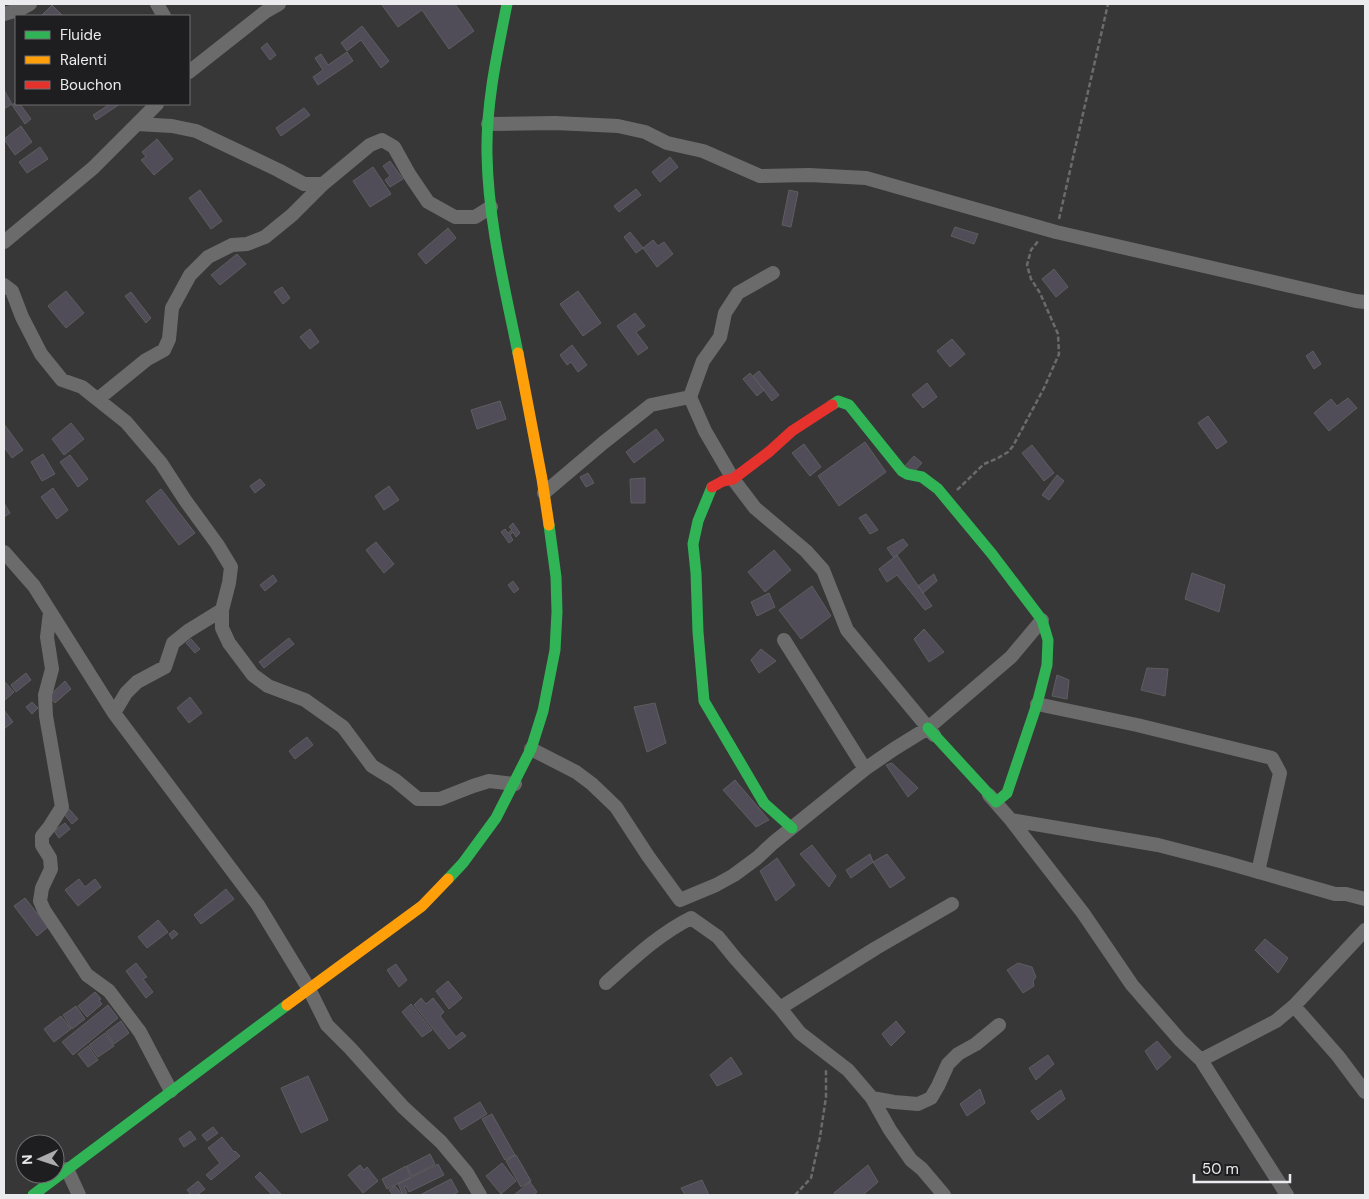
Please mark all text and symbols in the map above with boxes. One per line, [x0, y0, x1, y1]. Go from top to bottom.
legend [15, 15, 190, 105]
text: Fluide [60, 25, 102, 45]
text: Ralenti [60, 50, 107, 70]
text: Bouchon [60, 75, 121, 95]
north arrow [15, 1134, 65, 1184]
scale bar [1194, 1152, 1290, 1184]
text: N [18, 1154, 36, 1165]
text: 50 m [1202, 1159, 1239, 1179]

